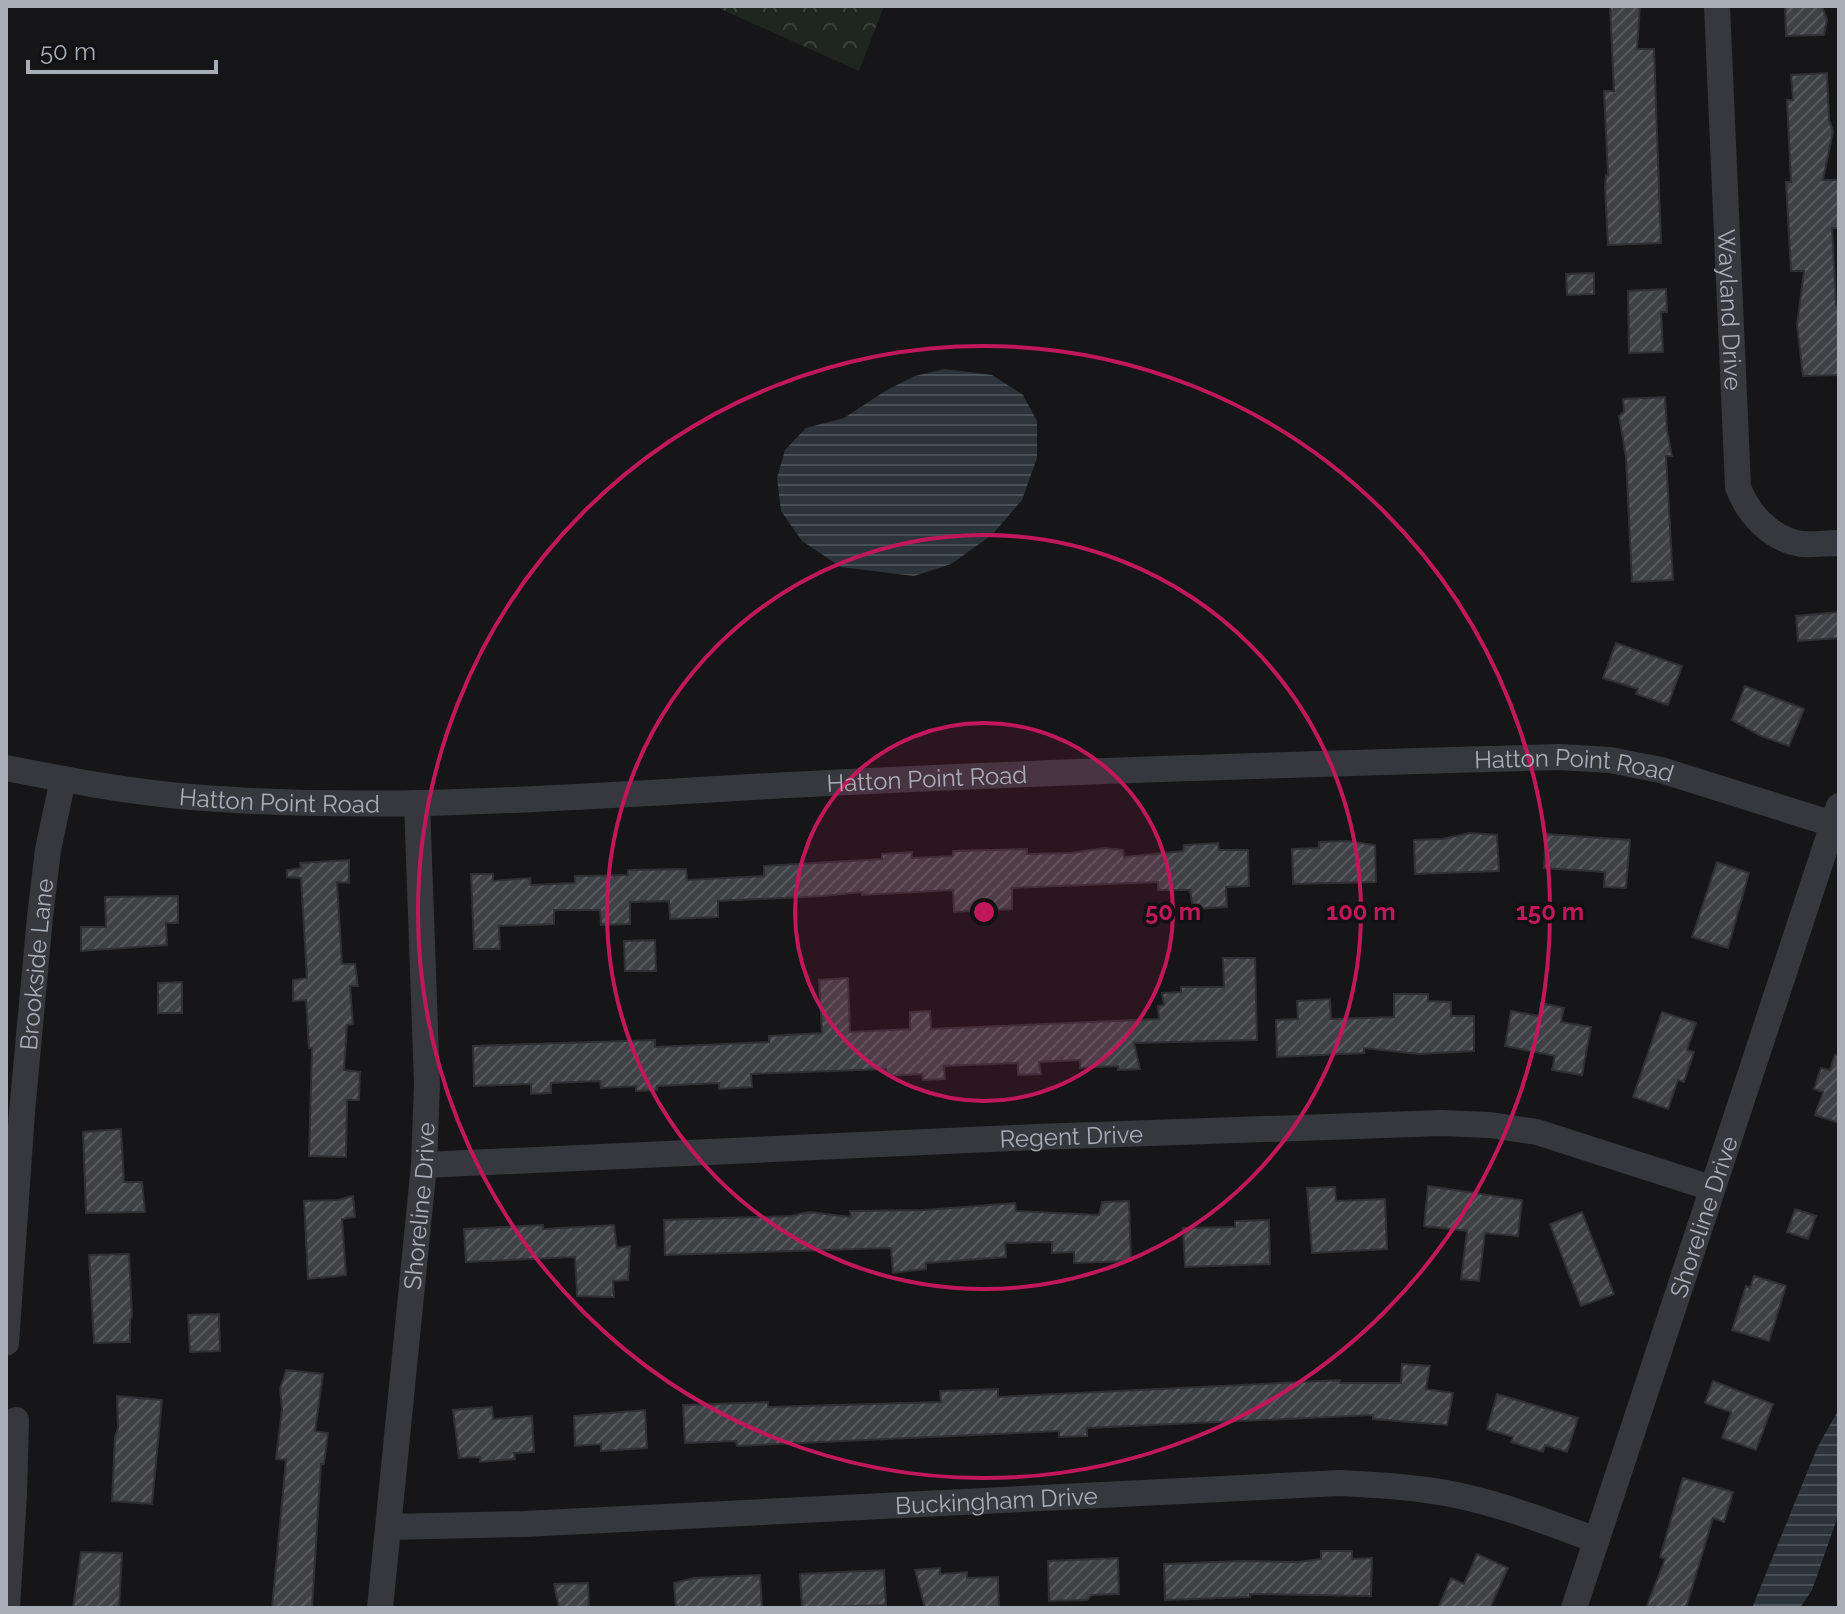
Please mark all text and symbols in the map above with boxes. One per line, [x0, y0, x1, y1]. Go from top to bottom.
scale bar [28, 24, 216, 74]
text: 50 m [40, 37, 96, 66]
street label: Wayland Drive [1712, 228, 1748, 391]
street label: Hatton Point Road [1474, 742, 1678, 788]
street label: Hatton Point Road [826, 760, 1028, 798]
street label: Hatton Point Road [178, 782, 380, 818]
street label: Brookside Lane [13, 877, 59, 1051]
text: 50 m [1145, 897, 1201, 926]
text: 100 m [1326, 897, 1396, 926]
text: 150 m [1516, 897, 1584, 926]
centre of rings [970, 898, 998, 926]
street label: Regent Drive [999, 1119, 1144, 1153]
street label: Shoreline Drive [397, 1122, 440, 1291]
street label: Shoreline Drive [1663, 1132, 1743, 1301]
street label: Buckingham Drive [894, 1481, 1098, 1520]

